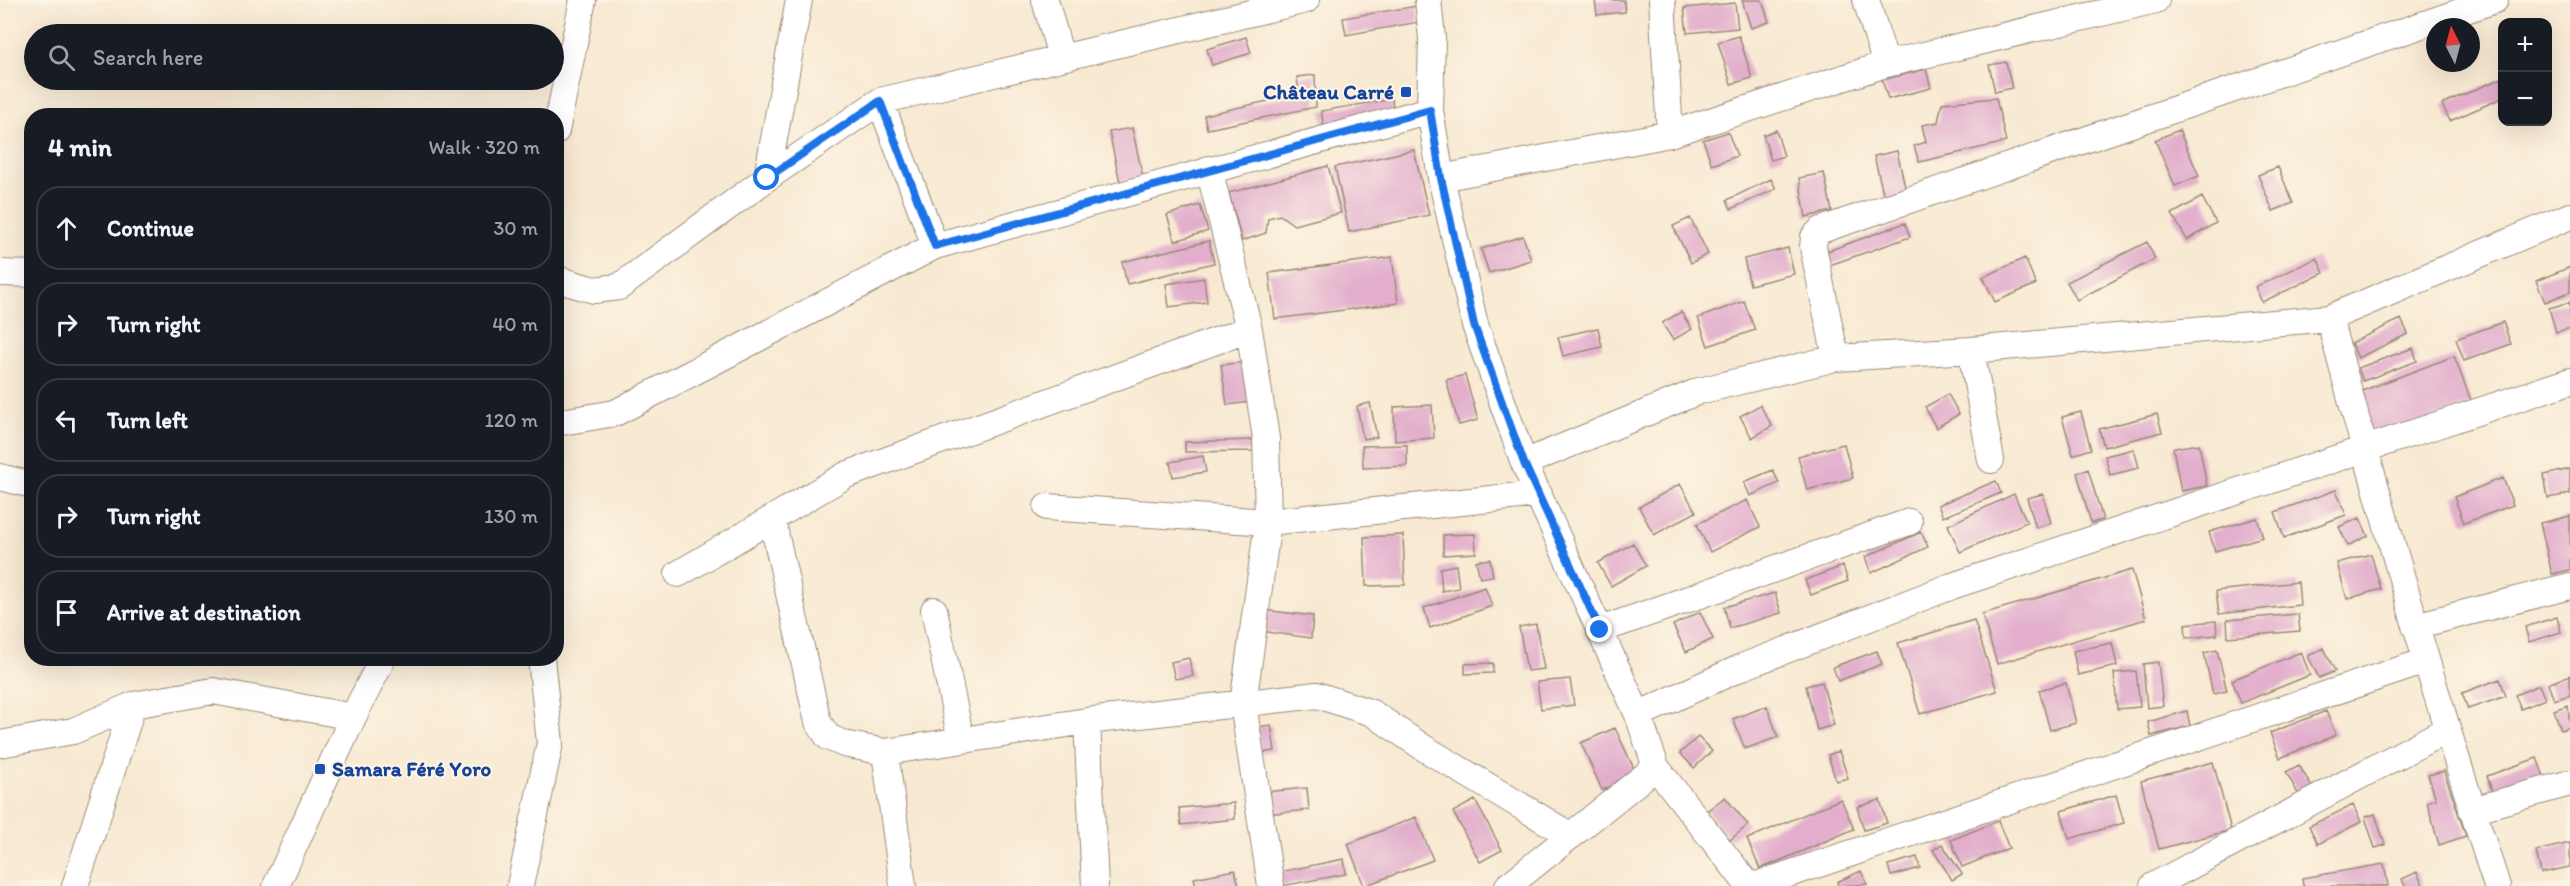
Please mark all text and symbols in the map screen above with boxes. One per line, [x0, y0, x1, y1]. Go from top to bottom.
north arrow [2426, 18, 2480, 72]
map controls [2498, 18, 2552, 126]
button: + [2498, 18, 2552, 72]
search box [24, 24, 564, 90]
icon: search [45, 41, 78, 74]
text: Search here [93, 44, 203, 71]
button: − [2498, 72, 2552, 126]
place label: Château Carré [1263, 79, 1394, 104]
marker: Château Carré [1399, 85, 1413, 99]
text: 4 min [48, 131, 112, 163]
text: Walk · 320 m [428, 135, 540, 159]
route start [753, 164, 779, 190]
icon: ahead [50, 212, 83, 245]
text: Continue [107, 215, 194, 242]
text: 30 m [493, 216, 538, 240]
icon: right [50, 308, 83, 341]
text: Turn right [107, 311, 201, 338]
text: 40 m [492, 312, 538, 336]
icon: left [50, 404, 83, 437]
text: Turn left [107, 407, 188, 434]
text: 120 m [485, 408, 538, 432]
icon: right [50, 500, 83, 533]
text: Turn right [107, 503, 201, 530]
text: 130 m [484, 504, 538, 528]
icon: arrive [50, 596, 83, 629]
text: Arrive at destination [107, 599, 301, 626]
route end [1586, 616, 1612, 642]
place label: Samara Féré Yoro [332, 756, 492, 781]
marker: Samara Féré Yoro [313, 762, 327, 776]

